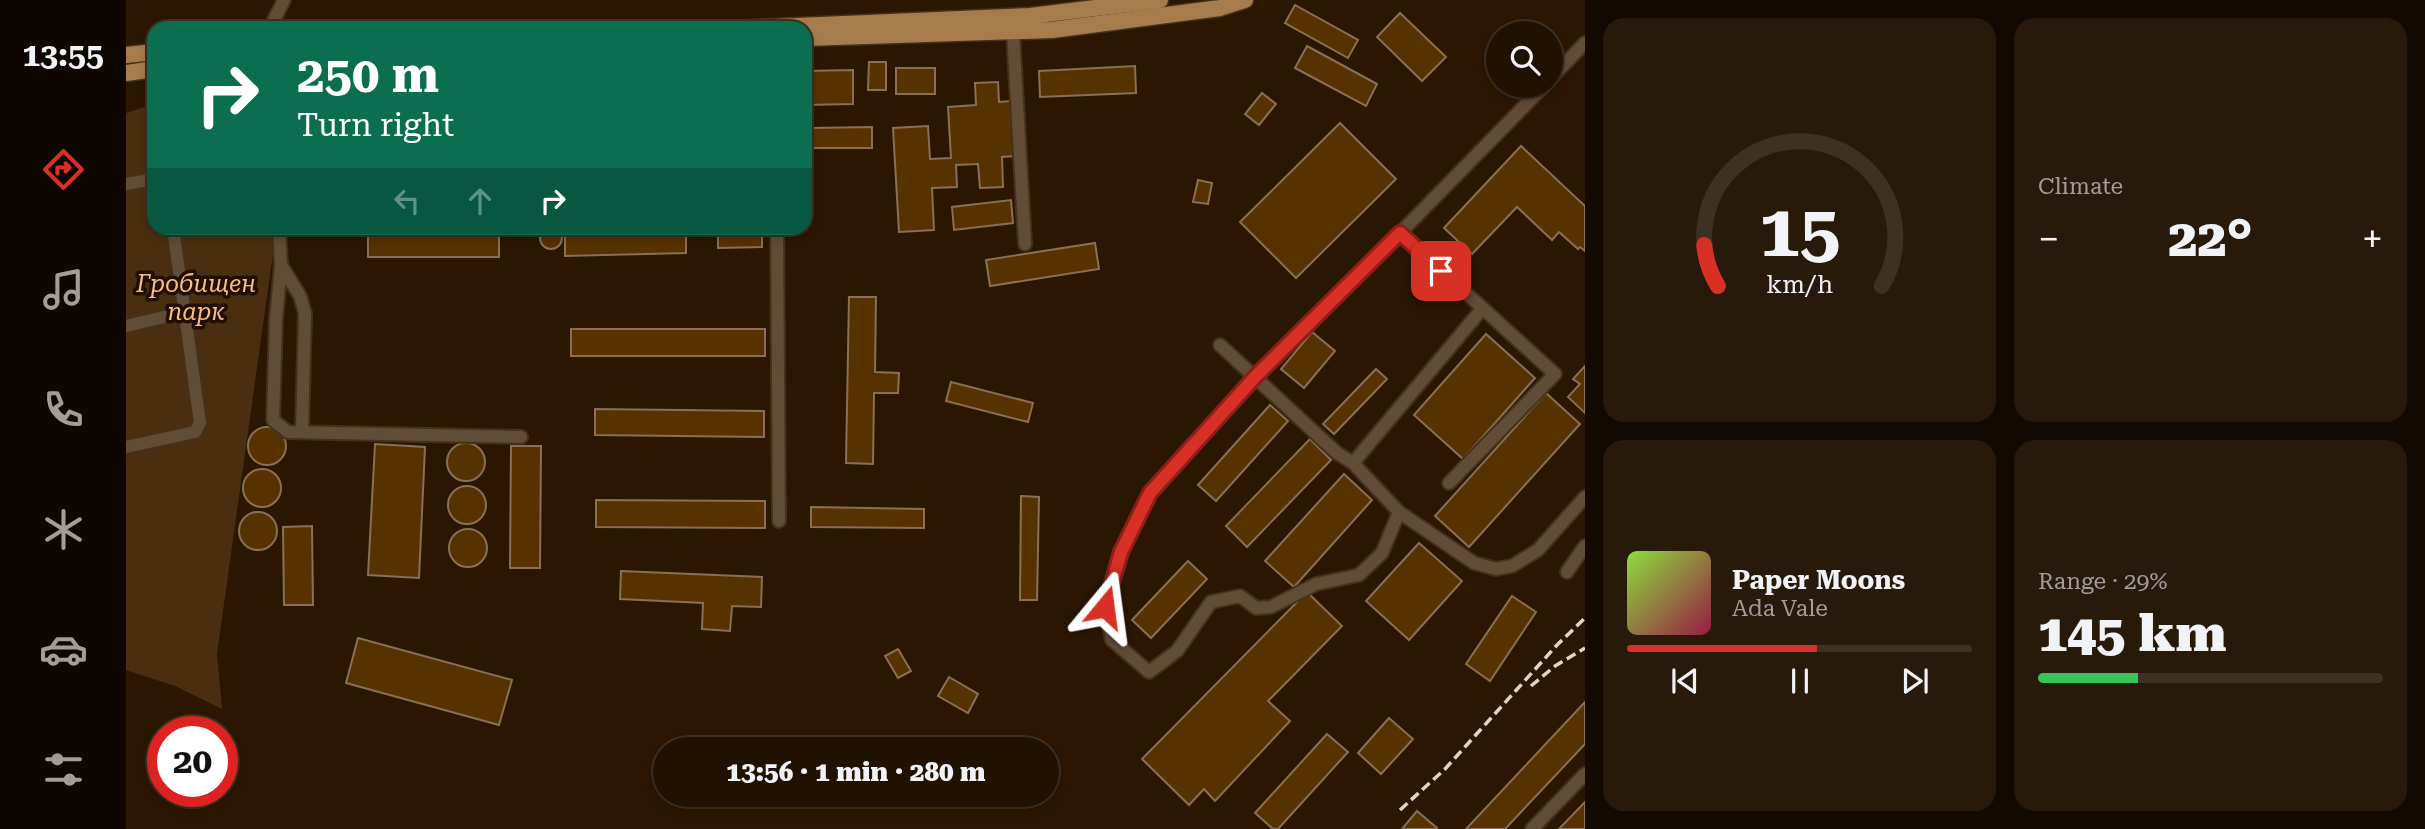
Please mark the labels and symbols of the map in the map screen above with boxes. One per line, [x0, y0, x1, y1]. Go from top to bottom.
pin [1411, 241, 1471, 301]
park label: Гробищен парк [135, 270, 256, 326]
position arrow [1068, 570, 1142, 644]
speed limit sign: 20 [147, 716, 238, 807]

